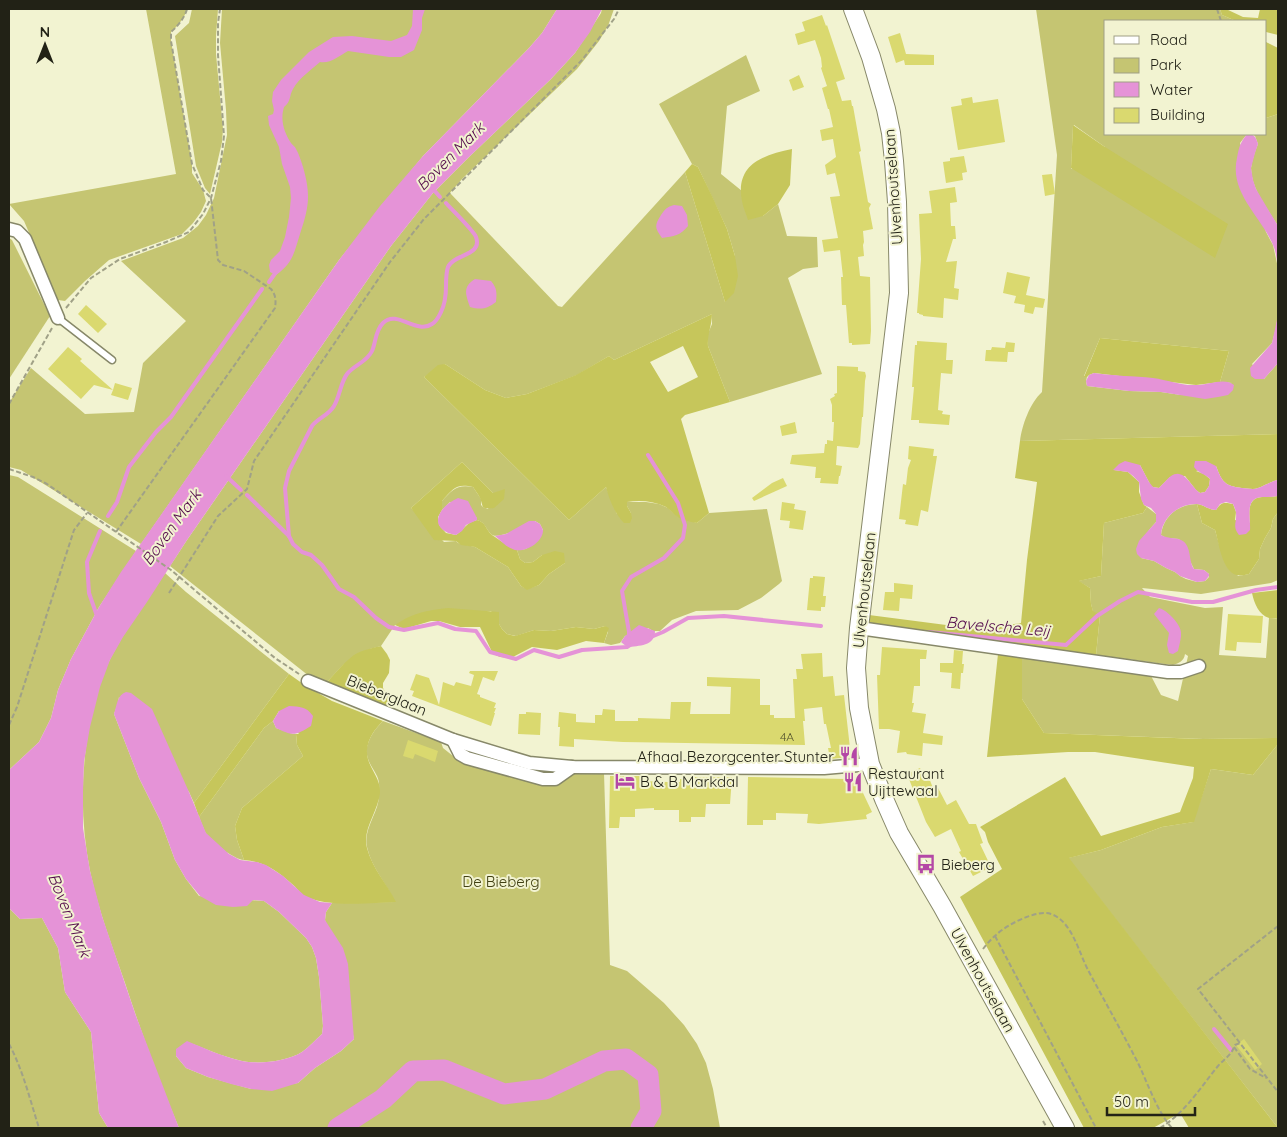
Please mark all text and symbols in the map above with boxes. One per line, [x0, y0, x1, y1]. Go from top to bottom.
north arrow [20, 20, 70, 70]
legend [1104, 20, 1267, 135]
text: N [40, 23, 50, 41]
text: Road [1150, 30, 1187, 49]
text: Park [1150, 55, 1182, 74]
text: Water [1150, 80, 1193, 99]
text: Building [1150, 105, 1205, 124]
water label: Boven Mark [412, 117, 489, 194]
street label: Ulvenhoutselaan [879, 128, 907, 246]
water label: Boven Mark [137, 484, 206, 569]
street label: Ulvenhoutselaan [848, 531, 880, 649]
water label: Bavelsche Leij [945, 611, 1053, 641]
street label: Bieberglaan [344, 670, 430, 720]
house number: 4A [780, 729, 794, 744]
restaurant icon: Afhaal Bezorgcenter Stunter [838, 745, 860, 767]
place label: Afhaal Bezorgcenter Stunter [637, 747, 834, 766]
place label: Restaurant Uijttewaal [868, 764, 945, 800]
hotel icon: B & B Markdal [614, 770, 636, 792]
restaurant icon: Restaurant Uijttewaal [842, 771, 864, 793]
place label: B & B Markdal [640, 772, 739, 791]
bus stop icon: Bieberg [915, 853, 937, 875]
place label: Bieberg [941, 855, 995, 874]
water label: Boven Mark [44, 870, 96, 961]
park label: De Bieberg [462, 872, 540, 891]
street label: Ulvenhoutselaan [947, 925, 1019, 1035]
scale bar [1107, 1084, 1194, 1116]
text: 50 m [1114, 1092, 1149, 1111]

